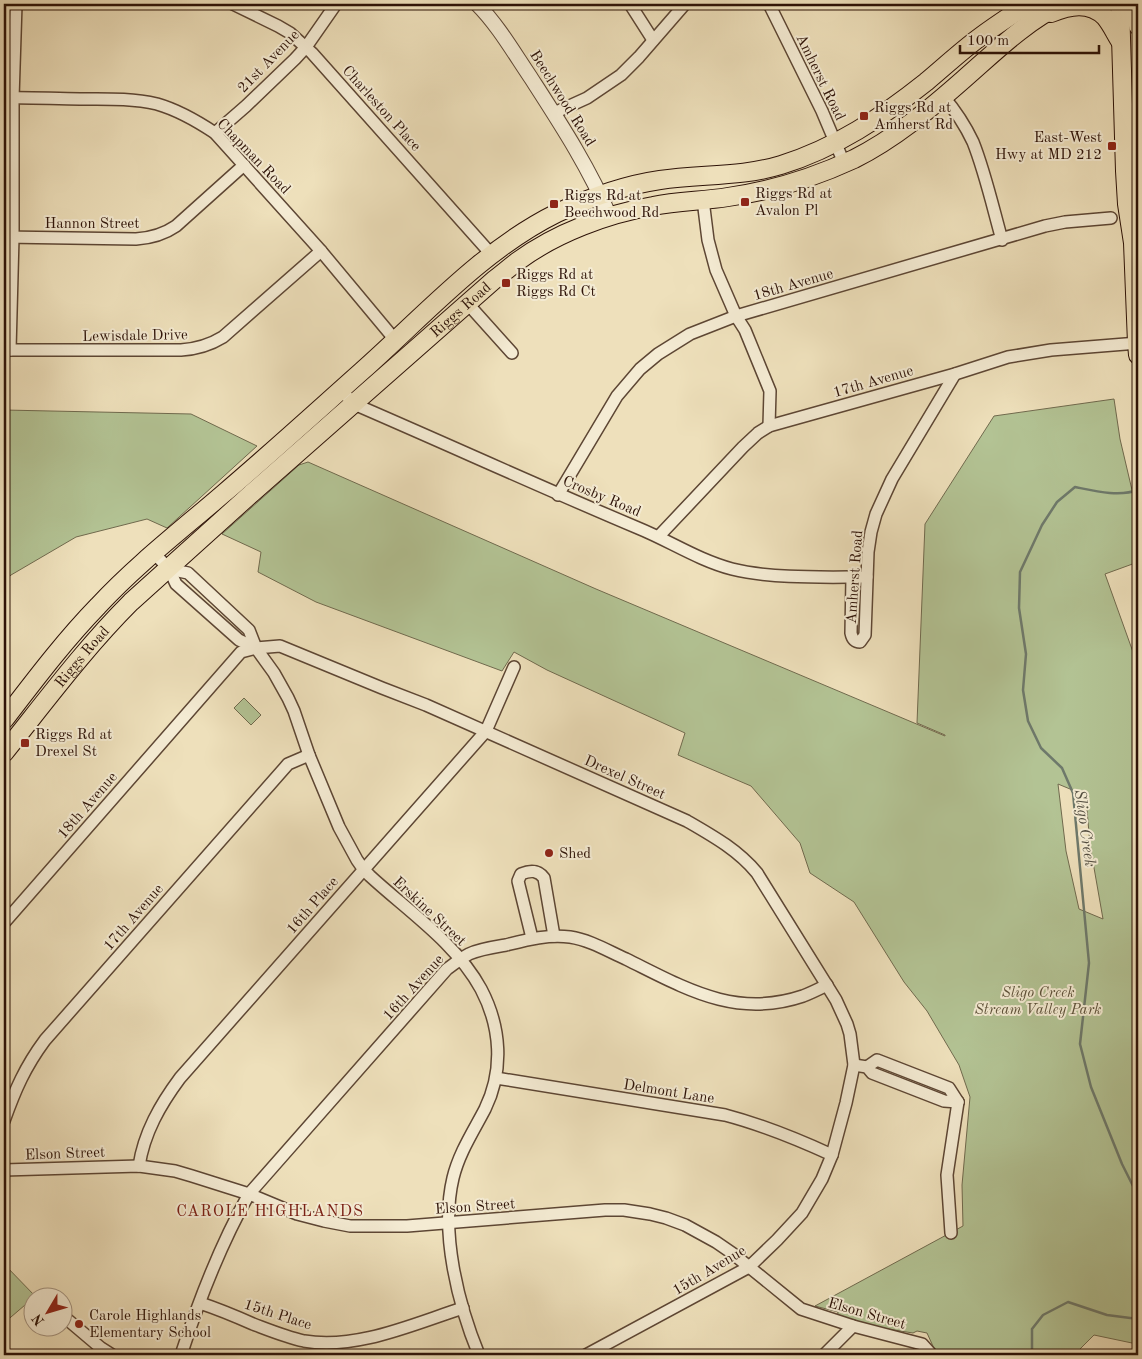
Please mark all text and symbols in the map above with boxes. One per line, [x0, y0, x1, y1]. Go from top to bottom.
scale bar [960, 22, 1098, 54]
street label: 21st Avenue [236, 28, 303, 96]
street label: Amherst Road [792, 32, 847, 123]
text: 100 m [967, 34, 1009, 49]
street label: Beechwood Road [526, 48, 597, 150]
street label: Charleston Place [339, 63, 423, 155]
place label: Riggs Rd at Amherst Rd [874, 101, 953, 133]
marker: Riggs Rd at Amherst Rd [858, 110, 870, 122]
street label: Chapman Road [213, 116, 293, 198]
place label: East-West Hwy at MD 212 [995, 131, 1102, 163]
marker: East-West Hwy at MD 212 [1106, 140, 1118, 152]
place label: Riggs Rd at Avalon Pl [755, 187, 832, 219]
place label: Riggs Rd at Beechwood Rd [564, 189, 659, 221]
marker: Riggs Rd at Avalon Pl [739, 196, 751, 208]
marker: Riggs Rd at Beechwood Rd [548, 198, 560, 210]
street label: Hannon Street [45, 217, 139, 232]
street label: 18th Avenue [752, 267, 835, 304]
place label: Riggs Rd at Riggs Rd Ct [516, 268, 596, 300]
marker: Riggs Rd at Riggs Rd Ct [500, 277, 512, 289]
street label: Riggs Road [428, 280, 495, 341]
street label: Lewisdale Drive [82, 328, 188, 345]
street label: 17th Avenue [832, 364, 915, 401]
street label: Crosby Road [560, 474, 643, 521]
street label: Amherst Road [845, 530, 866, 624]
street label: Riggs Road [53, 624, 113, 691]
place label: Riggs Rd at Drexel St [35, 728, 112, 760]
marker: Riggs Rd at Drexel St [19, 737, 31, 749]
street label: Drexel Street [582, 754, 667, 803]
street label: 18th Avenue [55, 770, 121, 842]
water label: Sligo Creek [1071, 789, 1097, 868]
marker: Shed [543, 847, 555, 859]
place label: Shed [559, 847, 591, 862]
street label: 16th Place [284, 875, 342, 937]
street label: Erskine Street [390, 875, 468, 950]
street label: 17th Avenue [101, 882, 167, 954]
street label: 16th Avenue [381, 952, 447, 1024]
park label: Sligo Creek Stream Valley Park [975, 986, 1101, 1018]
street label: Delmont Lane [622, 1078, 715, 1107]
street label: Elson Street [25, 1146, 105, 1163]
street label: Elson Street [434, 1197, 516, 1218]
district label: CAROLE HIGHLANDS [176, 1204, 364, 1220]
street label: 15th Avenue [670, 1244, 749, 1299]
north arrow [22, 1286, 72, 1336]
street label: Elson Street [826, 1296, 907, 1333]
street label: 15th Place [242, 1297, 313, 1333]
place label: Carole Highlands Elementary School [89, 1309, 211, 1341]
text: N [30, 1311, 47, 1328]
marker: Carole Highlands Elementary School [73, 1318, 85, 1330]

